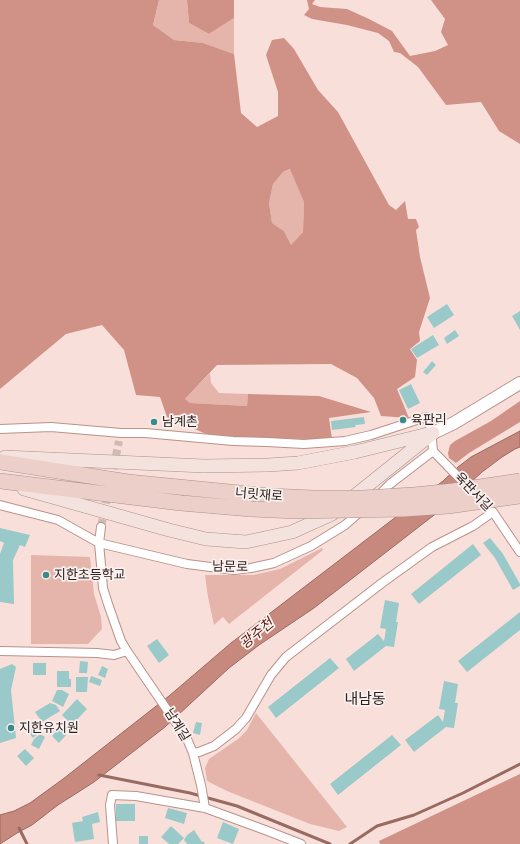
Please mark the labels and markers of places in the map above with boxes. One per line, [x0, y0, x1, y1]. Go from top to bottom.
place label: 육판리 [411, 412, 447, 428]
place label: 남계촌 [162, 414, 198, 430]
marker: 육판리 [398, 415, 408, 425]
marker: 남계촌 [149, 417, 159, 427]
place label: 지한초등학교 [54, 567, 126, 583]
marker: 지한초등학교 [41, 570, 51, 580]
place label: 지한유치원 [19, 720, 79, 736]
marker: 지한유치원 [6, 723, 16, 733]

